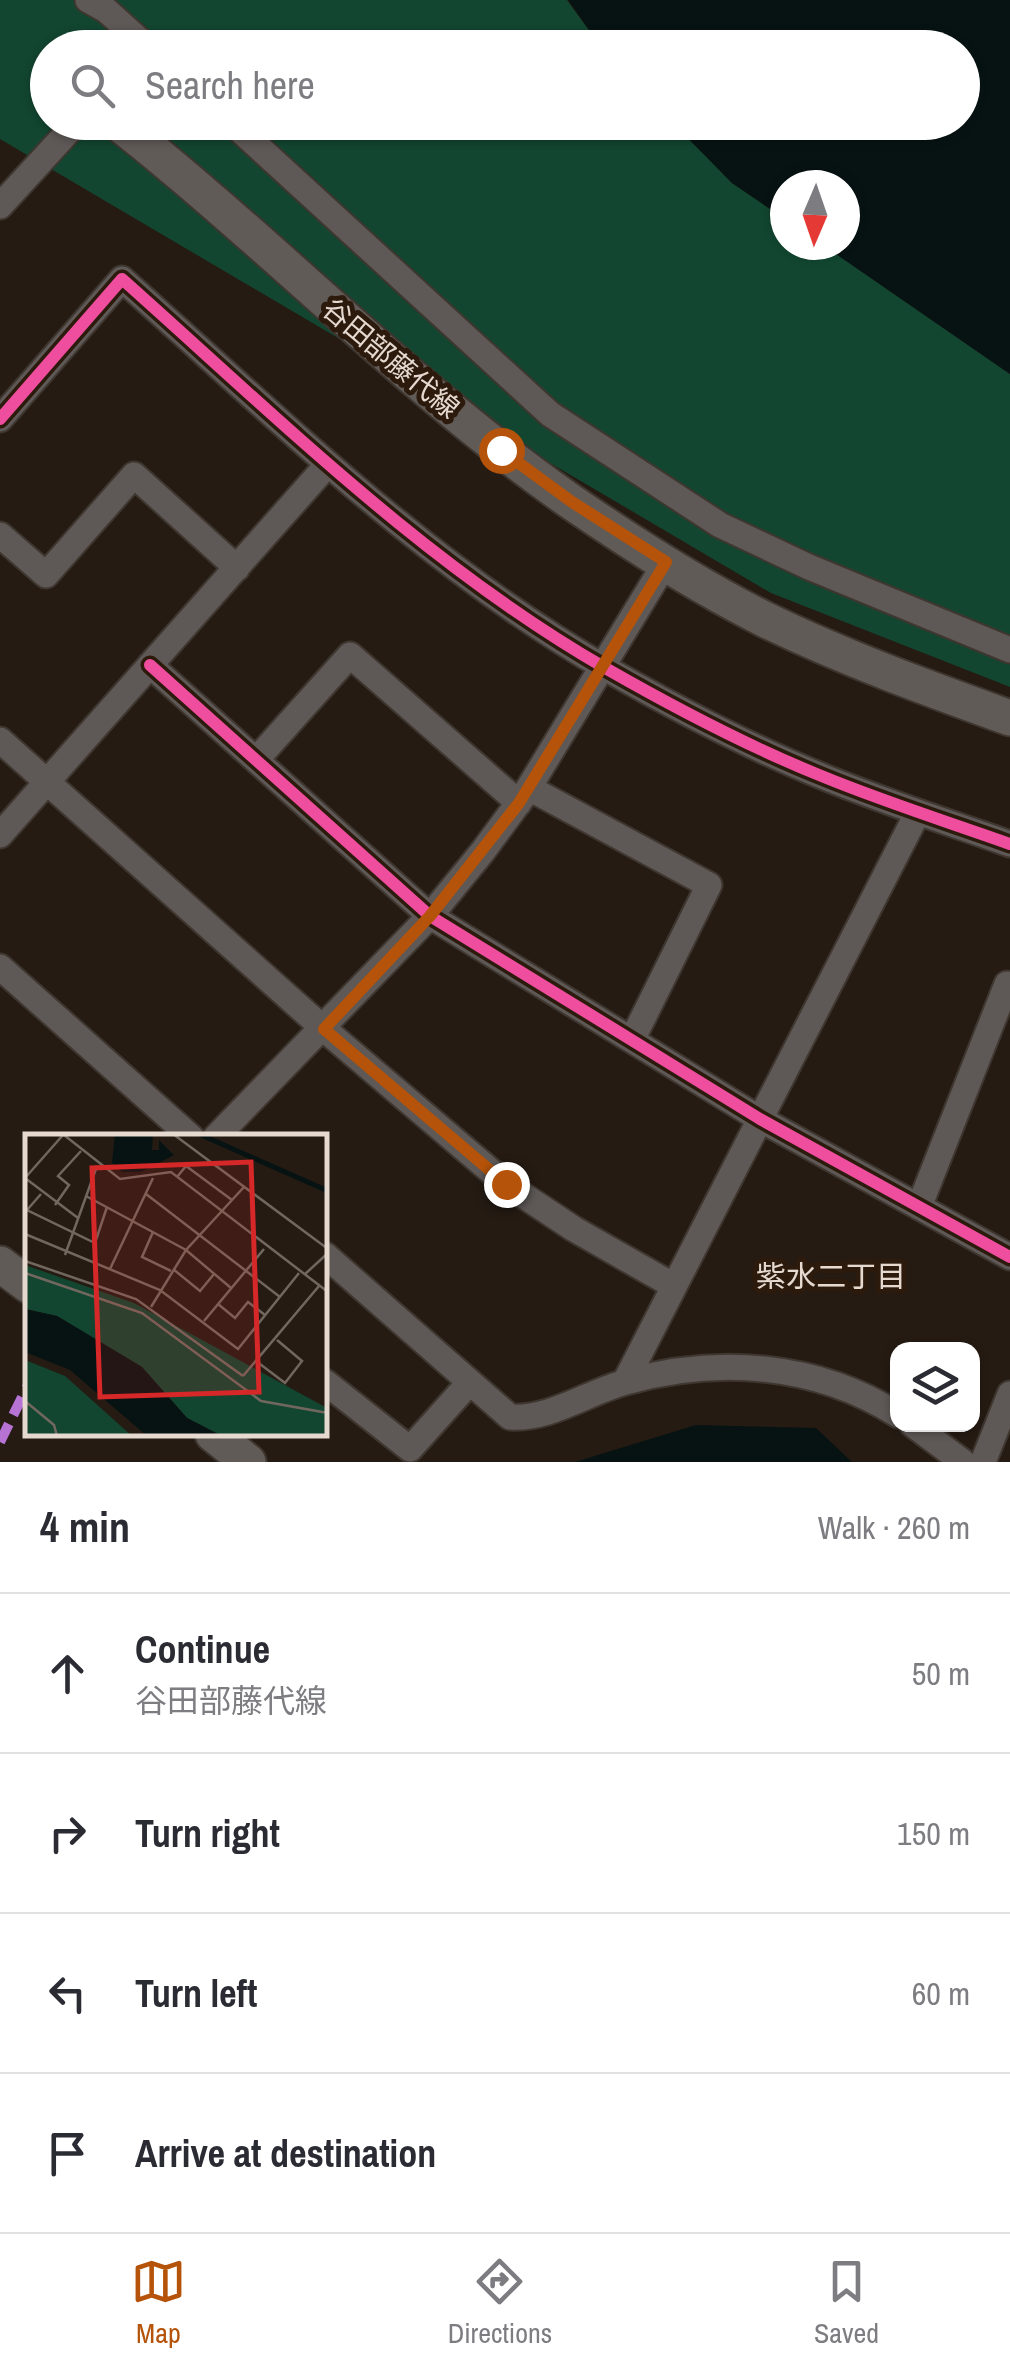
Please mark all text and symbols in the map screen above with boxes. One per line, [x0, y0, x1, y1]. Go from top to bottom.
search box [30, 30, 980, 140]
icon: search [65, 58, 120, 113]
text: Search here [145, 60, 315, 111]
north arrow [770, 170, 860, 260]
street label: 谷田部藤代線 [314, 289, 468, 427]
route start [479, 428, 525, 474]
inset map [25, 1134, 328, 1437]
route end [484, 1162, 530, 1208]
district label: 紫水二丁目 [756, 1256, 906, 1296]
map controls [890, 1342, 980, 1432]
button: layers [890, 1342, 980, 1432]
text: 4 min [40, 1499, 130, 1555]
text: Walk · 260 m [818, 1506, 970, 1549]
text: Continue [135, 1624, 270, 1675]
icon: ahead [40, 1646, 95, 1701]
text: 50 m [912, 1652, 970, 1695]
text: 谷田部藤代線 [135, 1679, 327, 1722]
icon: right [40, 1806, 95, 1861]
text: Turn right [135, 1808, 280, 1859]
text: 150 m [897, 1812, 970, 1855]
icon: left [40, 1966, 95, 2021]
text: Turn left [135, 1968, 257, 2019]
text: 60 m [912, 1972, 970, 2015]
icon: arrive [40, 2126, 95, 2181]
text: Arrive at destination [135, 2128, 436, 2179]
tab: Map [131, 2254, 186, 2352]
tab: Directions [448, 2254, 552, 2352]
tab: Saved [814, 2254, 879, 2352]

